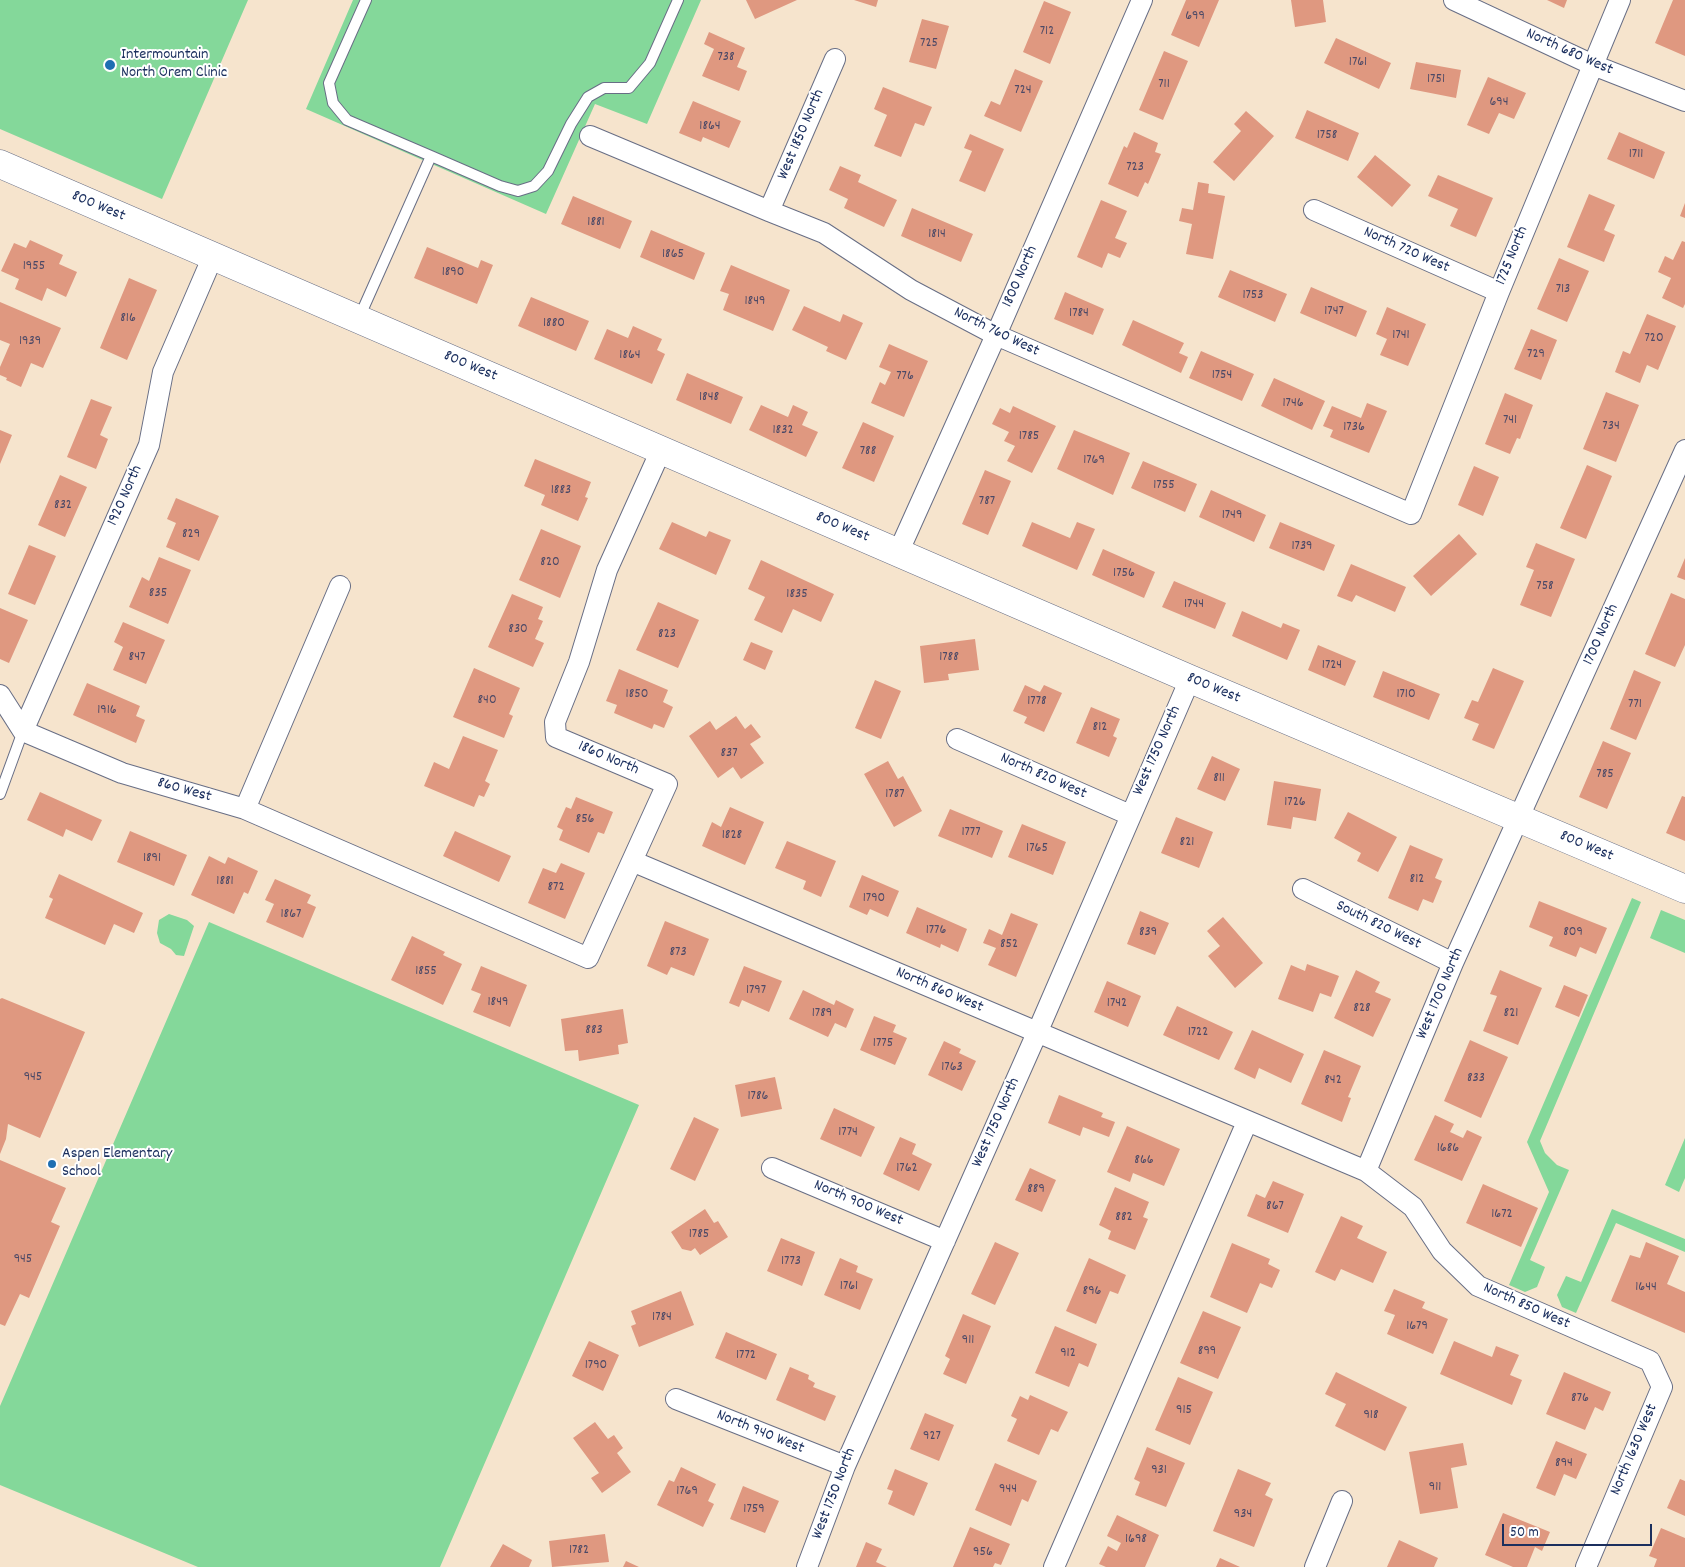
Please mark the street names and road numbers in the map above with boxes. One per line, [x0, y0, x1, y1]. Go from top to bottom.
street label: North 680 West [1522, 25, 1616, 81]
street label: West 1850 North [774, 87, 830, 183]
street label: 800 West [68, 187, 128, 227]
street label: North 720 West [1360, 223, 1452, 279]
street label: 1725 North [1493, 224, 1533, 288]
street label: 1800 North [999, 243, 1043, 311]
street label: North 760 West [950, 304, 1042, 362]
street label: 800 West [440, 347, 500, 387]
street label: 1920 North [104, 463, 148, 529]
street label: 800 West [812, 508, 872, 548]
street label: 1700 North [1580, 601, 1624, 669]
street label: 800 West [1183, 669, 1243, 709]
street label: West 1750 North [1130, 703, 1186, 799]
street label: 1860 North [575, 738, 641, 780]
street label: North 820 West [997, 749, 1089, 805]
street label: 860 West [155, 774, 213, 808]
street label: 800 West [1556, 827, 1616, 867]
street label: South 820 West [1332, 897, 1424, 955]
street label: West 1700 North [1413, 945, 1469, 1043]
street label: North 860 West [892, 964, 986, 1018]
street label: West 1750 North [969, 1075, 1025, 1171]
street label: North 900 West [810, 1177, 906, 1231]
street label: North 850 West [1480, 1279, 1572, 1335]
street label: North 1630 West [1607, 1401, 1663, 1499]
street label: North 940 West [713, 1407, 807, 1459]
street label: West 1750 North [809, 1446, 861, 1542]

